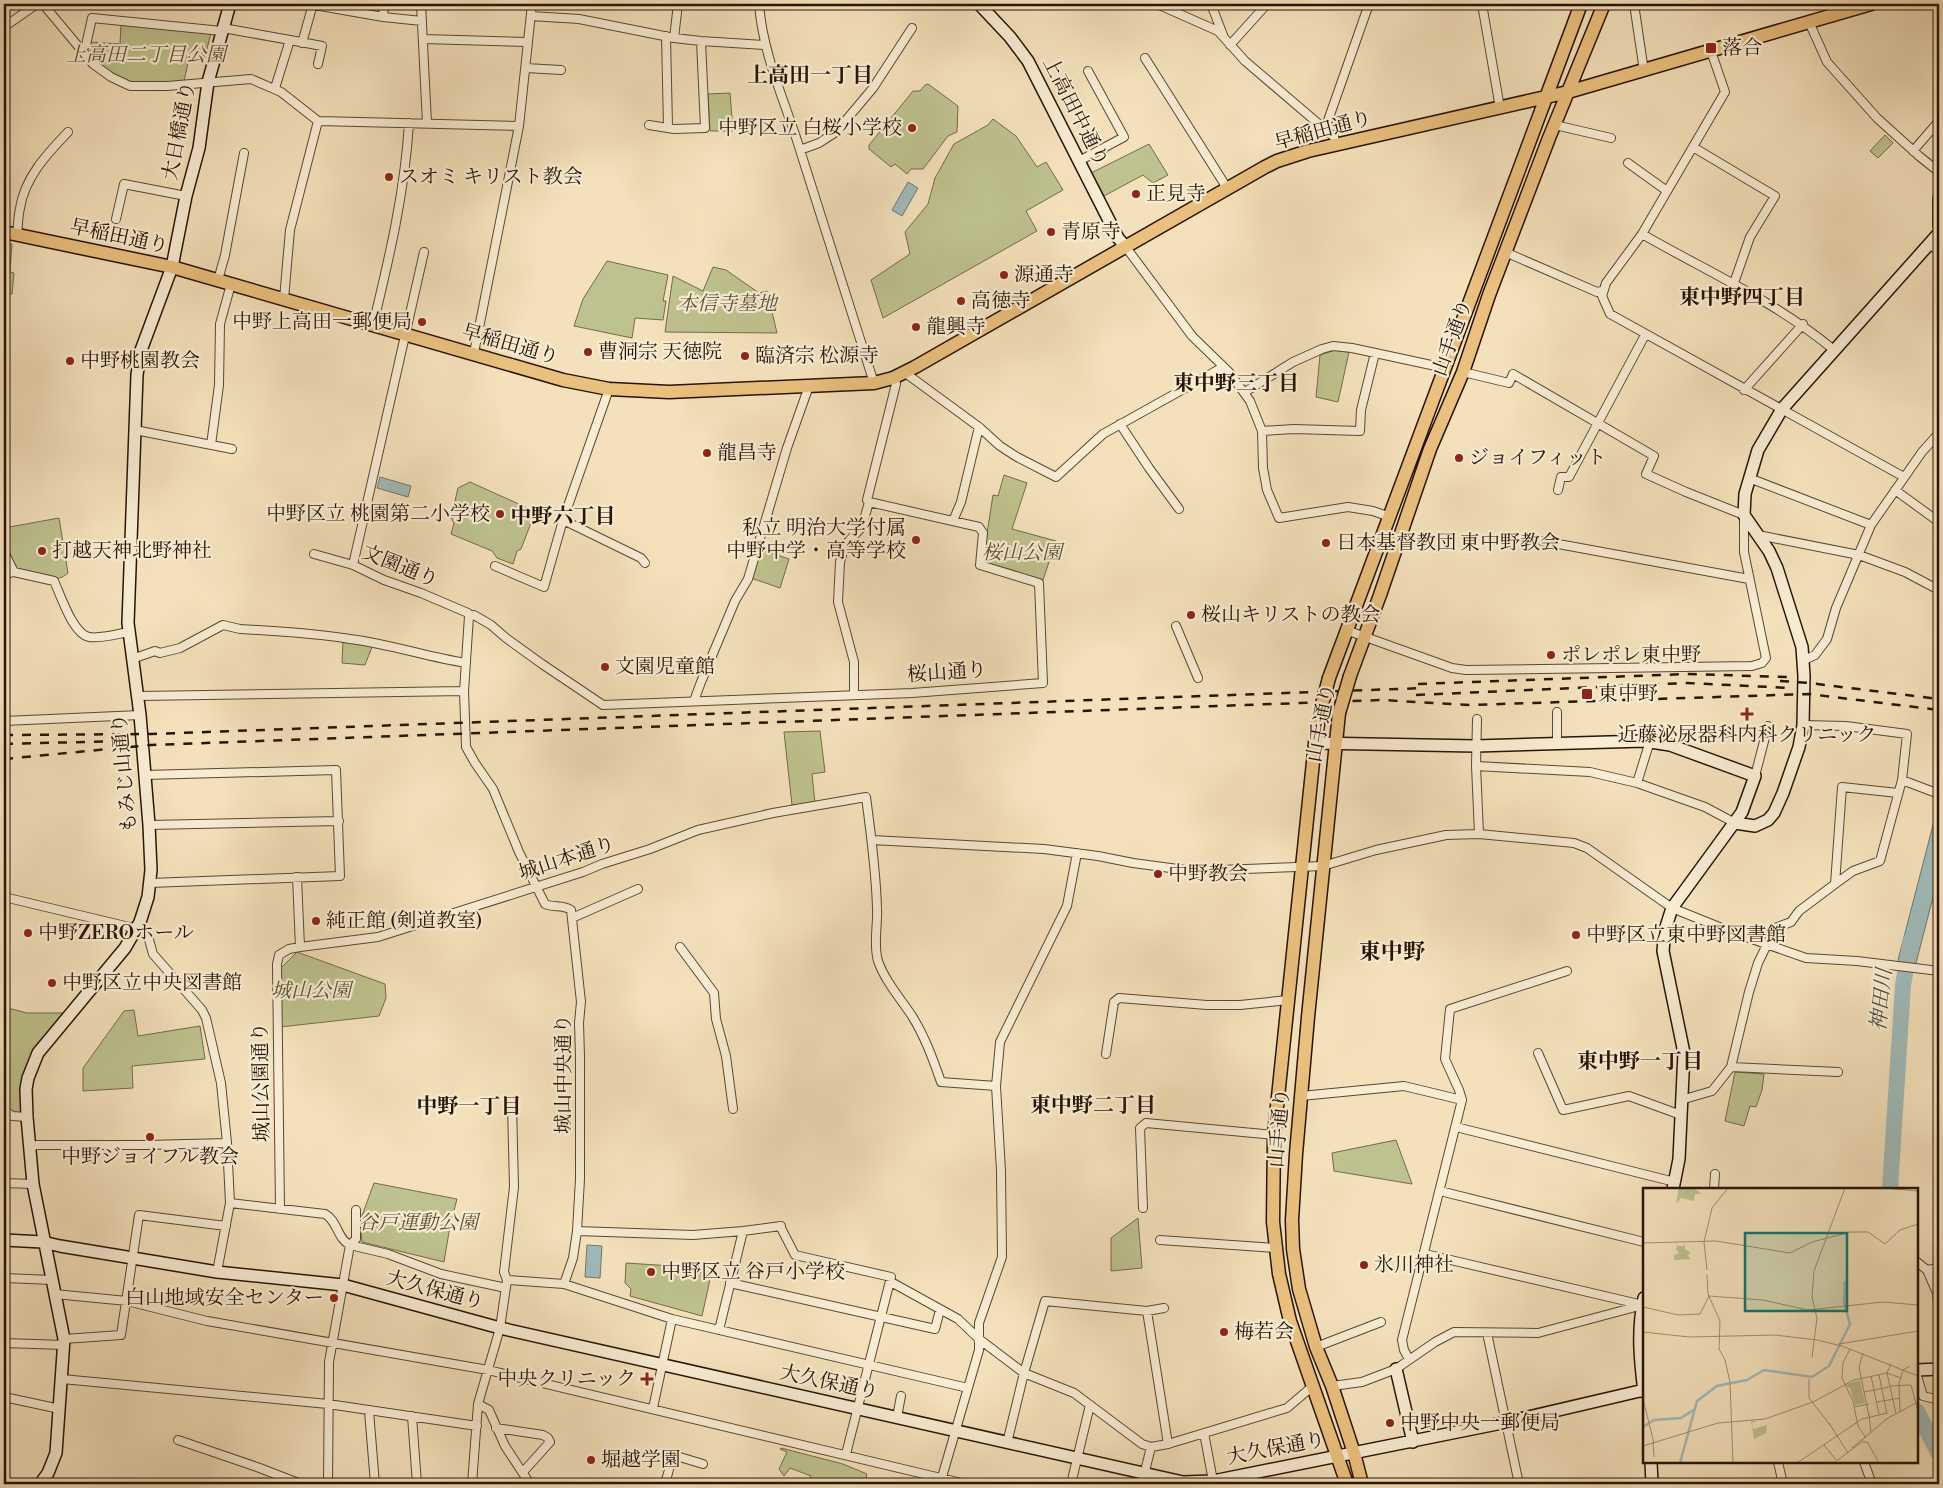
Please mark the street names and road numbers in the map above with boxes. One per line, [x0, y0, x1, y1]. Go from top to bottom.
street label: 上高田中通り [1037, 53, 1113, 171]
street label: 大日橋通り [158, 80, 202, 182]
street label: 早稲田通り [1271, 106, 1375, 156]
street label: 早稲田通り [67, 214, 171, 260]
street label: 山手通り [1428, 296, 1478, 380]
street label: 早稲田通り [458, 319, 562, 371]
street label: 文園通り [358, 540, 442, 594]
street label: 桜山通り [906, 658, 988, 688]
street label: 山手通り [1302, 681, 1342, 765]
street label: もみじ山通り [107, 712, 143, 834]
street label: 城山本通り [516, 832, 618, 886]
street label: 城山中央通り [552, 1014, 577, 1134]
street label: 城山公園通り [248, 1022, 276, 1142]
street label: 山手通り [1264, 1087, 1296, 1169]
street label: 大久保通り [383, 1266, 487, 1316]
street label: 大久保通り [777, 1360, 881, 1406]
street label: 大久保通り [1225, 1427, 1327, 1471]

